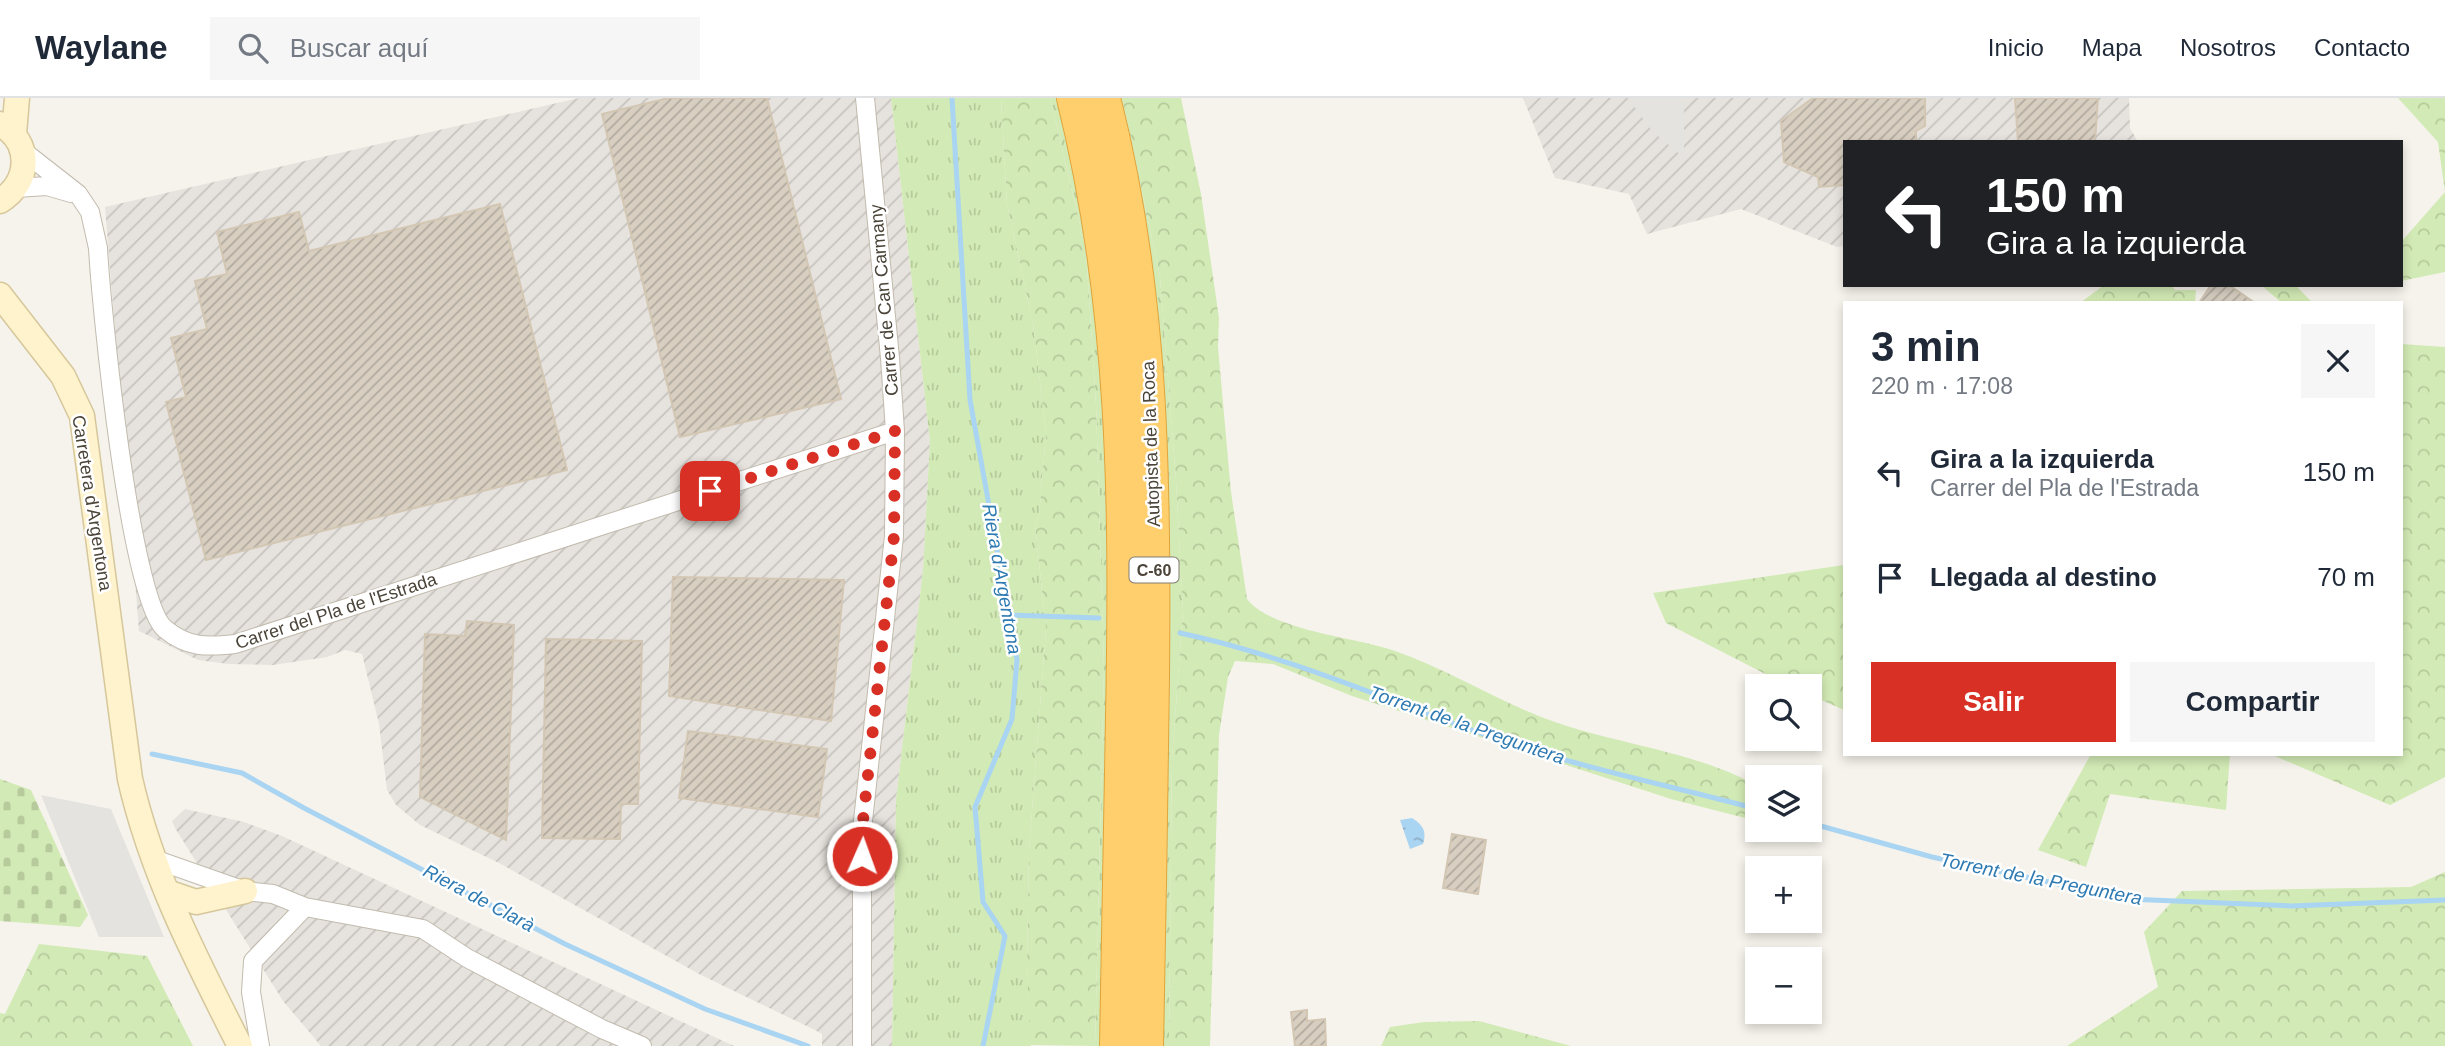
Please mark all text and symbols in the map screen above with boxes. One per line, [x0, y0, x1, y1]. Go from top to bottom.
search box [210, 17, 700, 80]
text: Waylane [35, 29, 168, 66]
icon: search [234, 29, 272, 67]
text: Buscar aquí [290, 33, 428, 63]
text: Inicio [1988, 34, 2044, 61]
text: Mapa [2082, 34, 2142, 61]
text: Nosotros [2180, 34, 2276, 61]
text: Contacto [2314, 34, 2410, 61]
icon: left [1871, 168, 1962, 259]
text: 150 m [1986, 168, 2125, 222]
street label: Carrer de Can Carmany [866, 203, 902, 397]
text: Gira a la izquierda [1986, 225, 2246, 261]
text: 3 min [1871, 323, 1981, 370]
button: close [2301, 324, 2375, 398]
street label: Autopista de la Roca [1138, 360, 1164, 527]
text: 220 m · 17:08 [1871, 373, 2013, 399]
street label: Carretera d'Argentona [68, 414, 116, 593]
text: Gira a la izquierda [1930, 444, 2154, 474]
icon: left [1871, 454, 1909, 492]
text: 150 m [2303, 457, 2375, 487]
pin [680, 461, 740, 521]
icon: arrive [691, 472, 729, 510]
text: Carrer del Pla de l'Estrada [1930, 475, 2199, 501]
water label: Riera d'Argentona [978, 502, 1026, 656]
road number: C-60 [1130, 558, 1178, 583]
icon: arrive [1871, 559, 1909, 597]
text: Llegada al destino [1930, 562, 2157, 592]
text: 70 m [2317, 562, 2375, 592]
street label: Carrer del Pla de l'Estrada [233, 569, 440, 653]
button: Salir [1871, 662, 2116, 742]
button: Compartir [2130, 662, 2375, 742]
map controls [1745, 674, 1822, 1024]
button: search [1745, 674, 1822, 751]
water label: Torrent de la Preguntera [1367, 682, 1567, 768]
button: layers [1745, 765, 1822, 842]
position arrow [825, 819, 899, 893]
water label: Torrent de la Preguntera [1938, 849, 2144, 909]
button: + [1745, 856, 1822, 933]
water label: Riera de Clarà [420, 860, 538, 936]
button: − [1745, 947, 1822, 1024]

